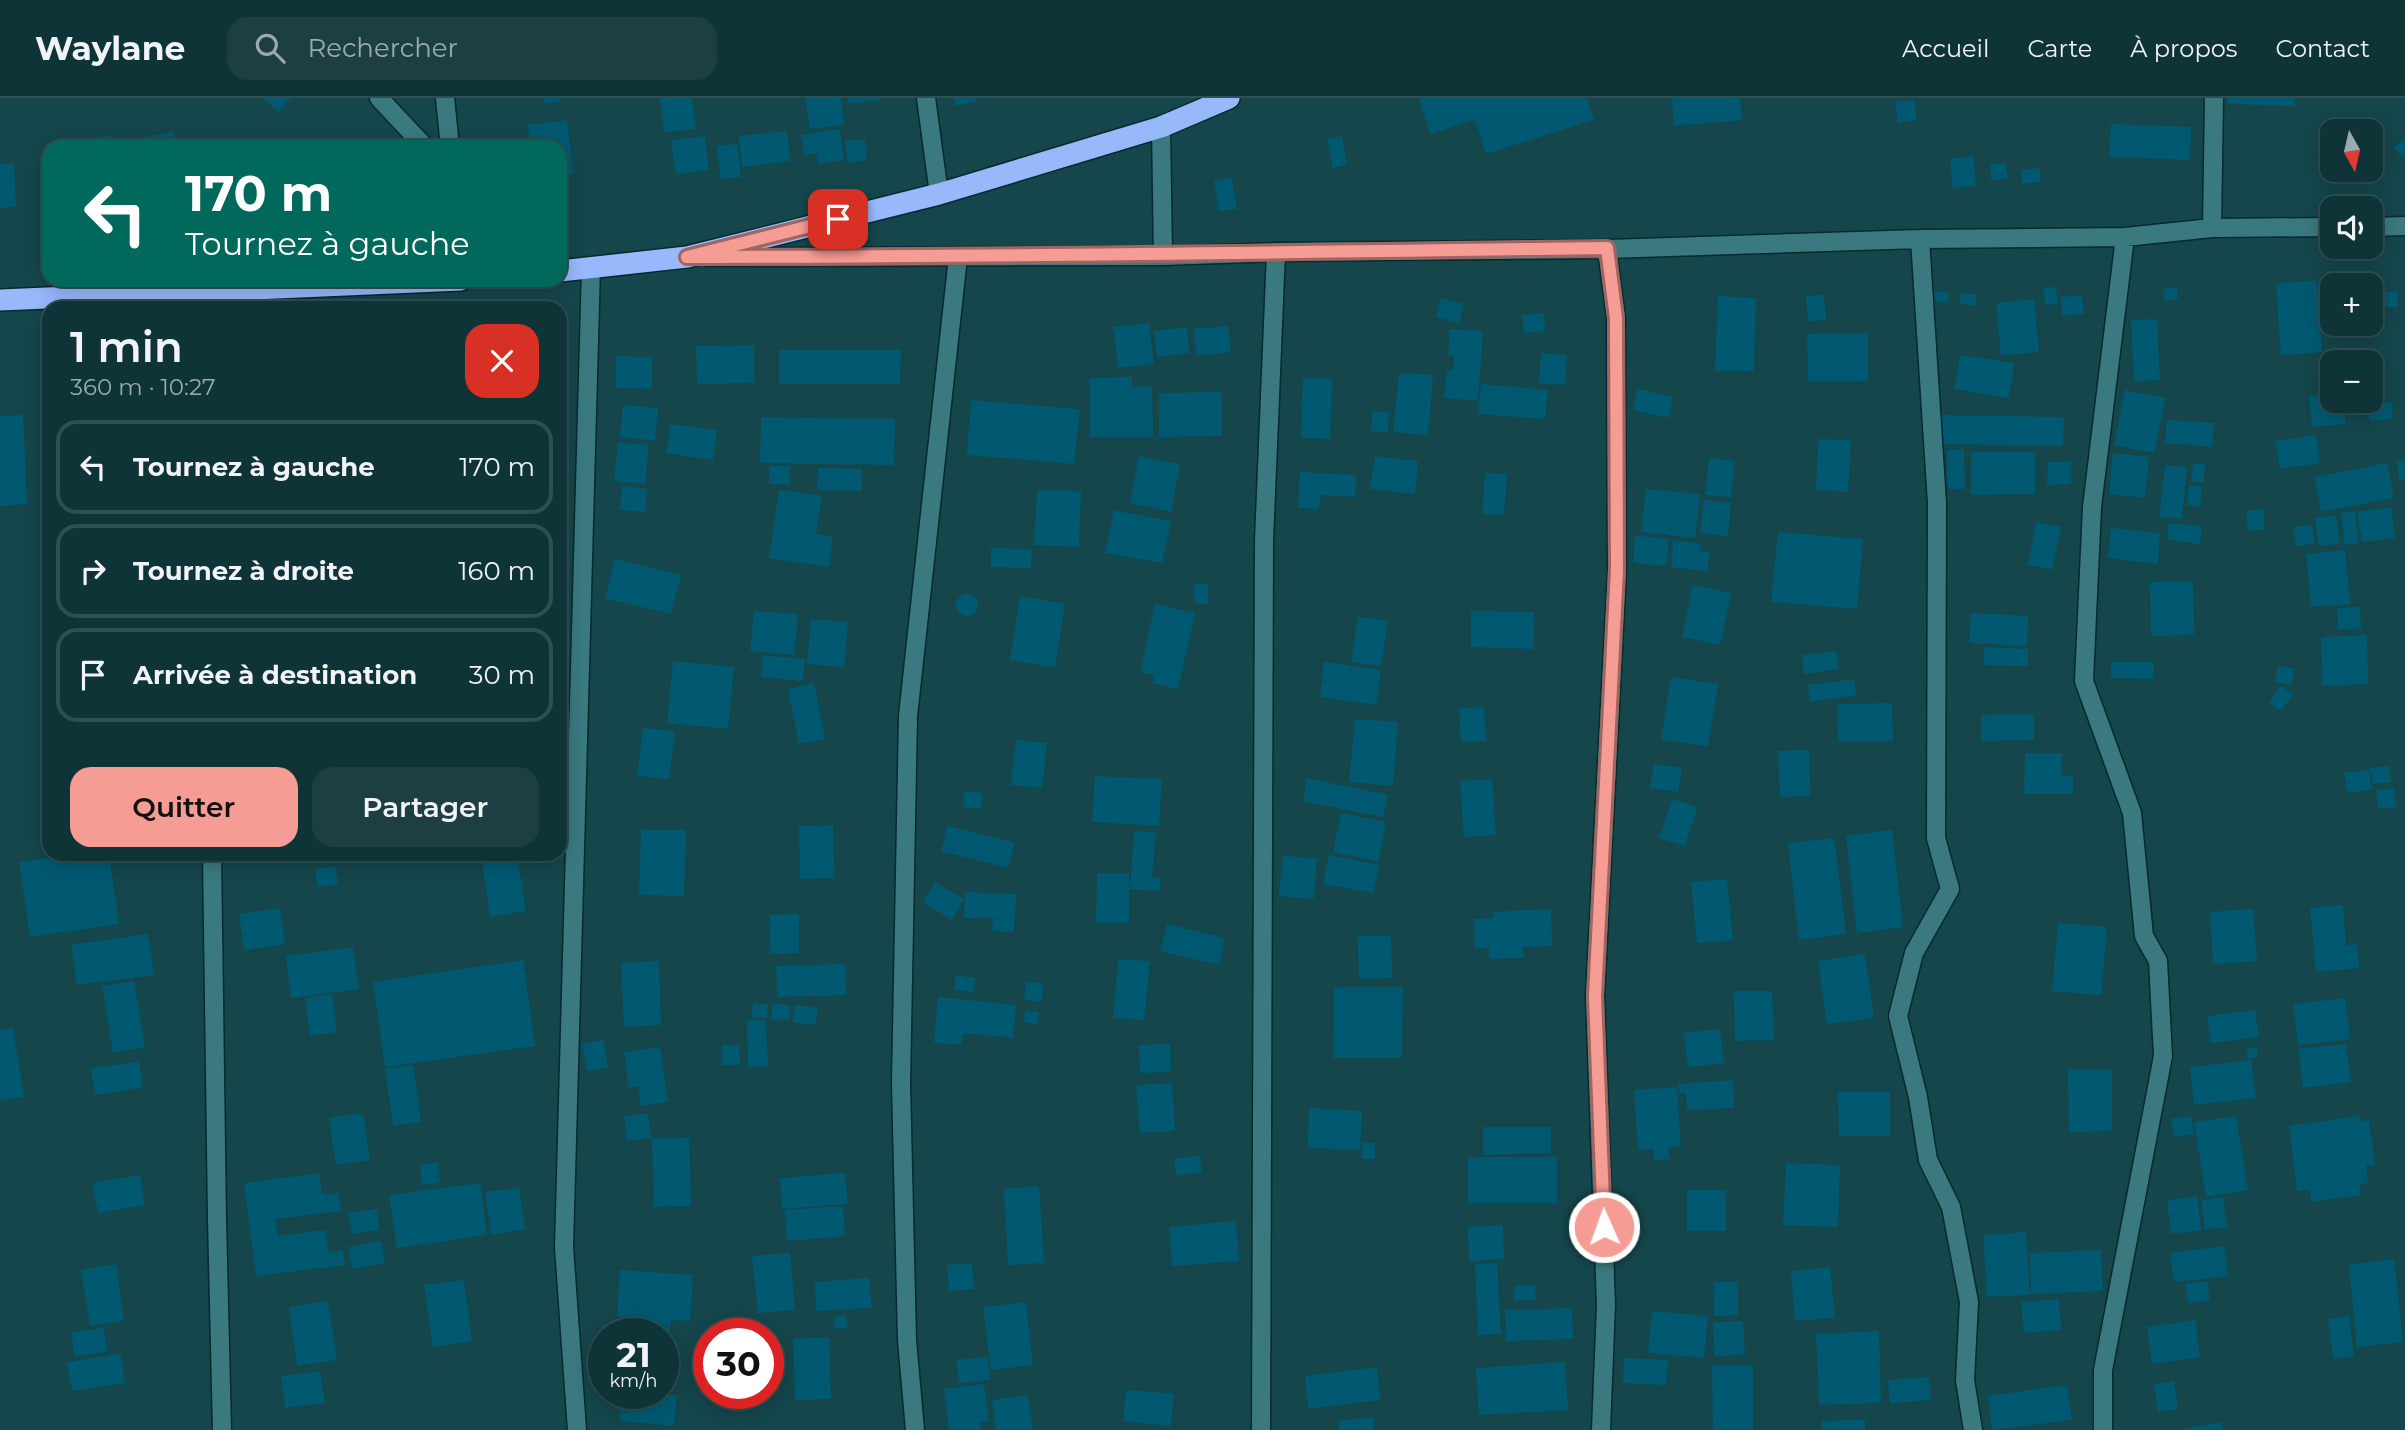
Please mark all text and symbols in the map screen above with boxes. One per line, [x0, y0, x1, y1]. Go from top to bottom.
search box [227, 17, 717, 80]
text: Waylane [35, 28, 185, 68]
icon: search [251, 29, 289, 67]
text: Rechercher [307, 32, 458, 64]
text: Accueil [1902, 34, 1989, 63]
text: Carte [2027, 34, 2092, 63]
text: À propos [2130, 34, 2237, 63]
text: Contact [2275, 34, 2370, 63]
north arrow [2320, 119, 2384, 182]
map controls [2320, 119, 2383, 413]
text: 170 m [185, 164, 332, 223]
icon: left [70, 168, 161, 259]
pin [808, 189, 868, 249]
button: sound [2320, 196, 2383, 259]
icon: arrive [819, 200, 857, 238]
text: Tournez à gauche [185, 224, 470, 263]
button: + [2320, 273, 2383, 336]
text: 1 min [70, 321, 183, 373]
button: close [465, 324, 539, 398]
button: − [2320, 350, 2383, 413]
text: 360 m · 10:27 [70, 373, 215, 401]
icon: left [74, 448, 112, 486]
text: Tournez à gauche [133, 451, 375, 483]
text: 170 m [459, 451, 535, 483]
icon: right [74, 552, 112, 590]
text: Tournez à droite [133, 555, 354, 587]
text: 160 m [458, 555, 535, 587]
icon: arrive [74, 656, 112, 694]
text: Arrivée à destination [133, 659, 417, 691]
text: 30 m [469, 659, 535, 691]
button: Quitter [70, 767, 298, 847]
button: Partager [312, 767, 539, 847]
position arrow [1567, 1190, 1641, 1264]
speed limit sign: 30 [693, 1318, 784, 1409]
text: 21 [616, 1333, 651, 1376]
text: km/h [609, 1370, 658, 1392]

